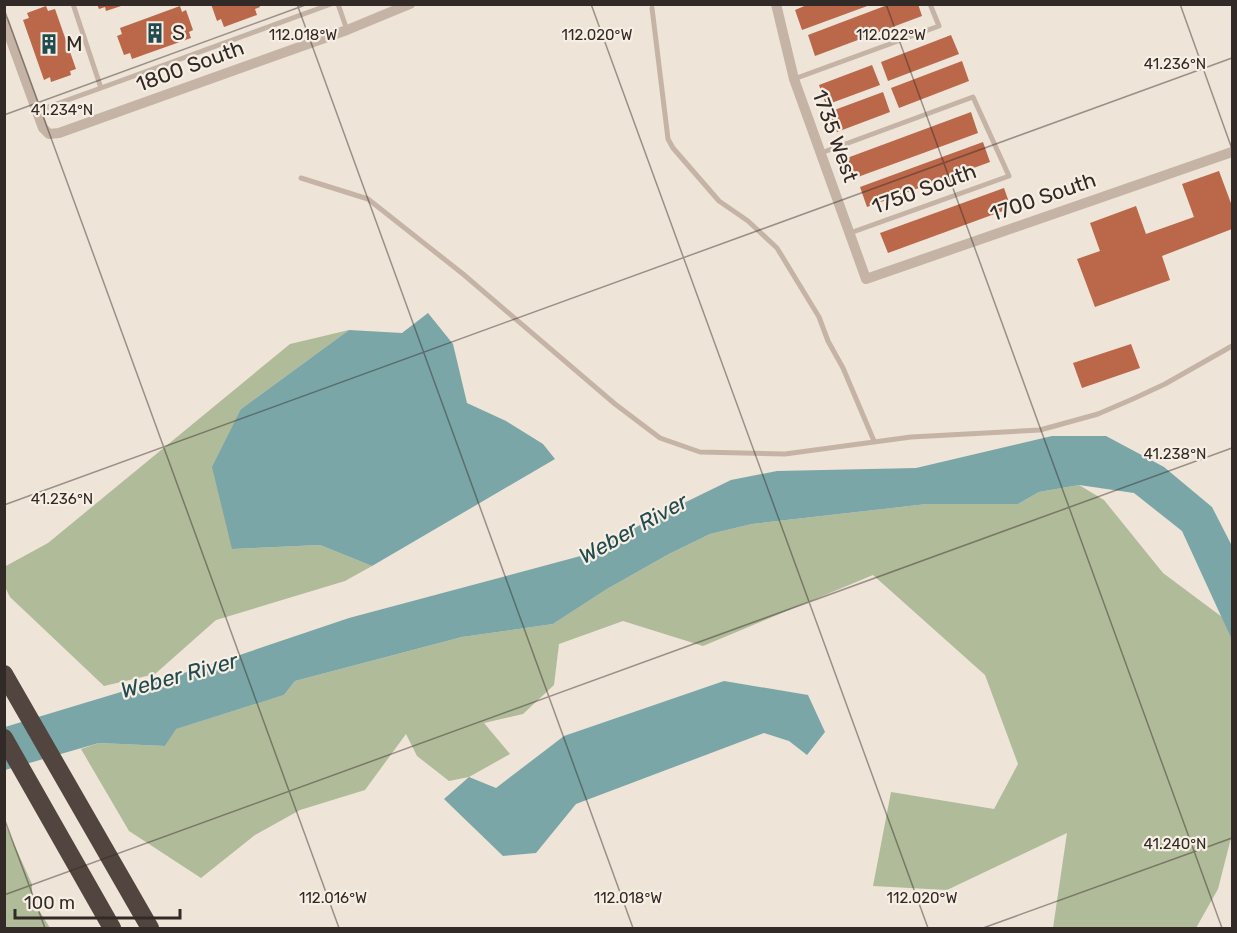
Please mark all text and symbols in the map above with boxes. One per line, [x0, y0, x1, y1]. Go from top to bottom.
place label: S [172, 20, 185, 45]
building icon: S [143, 21, 167, 45]
text: 112.018°W [269, 26, 337, 44]
text: 112.020°W [562, 26, 632, 44]
text: 112.022°W [856, 26, 926, 44]
place label: M [66, 31, 83, 56]
building icon: M [37, 32, 61, 56]
street label: 1800 South [132, 34, 247, 97]
text: 41.236°N [1144, 55, 1206, 73]
street label: 1735 West [807, 86, 864, 186]
text: 41.234°N [31, 101, 93, 119]
street label: 1750 South [868, 158, 980, 219]
street label: 1700 South [987, 167, 1099, 226]
text: 41.238°N [1144, 445, 1206, 463]
water label: Weber River [574, 487, 694, 569]
text: 41.236°N [31, 490, 93, 508]
water label: Weber River [117, 646, 242, 704]
text: 41.240°N [1144, 835, 1206, 853]
scale bar [15, 882, 180, 920]
text: 112.016°W [299, 889, 367, 907]
text: 112.018°W [594, 889, 662, 907]
text: 112.020°W [887, 889, 957, 907]
text: 100 m [24, 892, 75, 914]

